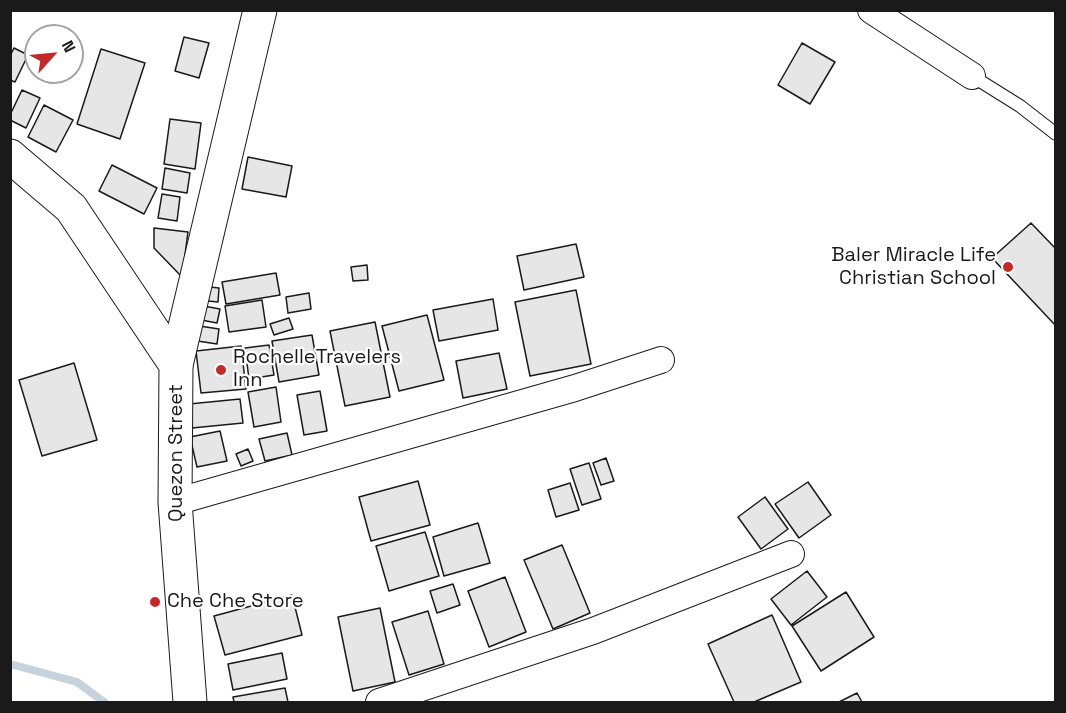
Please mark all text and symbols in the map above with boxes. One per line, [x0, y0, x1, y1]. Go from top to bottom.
north arrow [24, 24, 84, 84]
text: N [57, 37, 80, 56]
place label: Baler Miracle Life Christian School [831, 244, 996, 291]
marker: Baler Miracle Life Christian School [1001, 260, 1015, 274]
place label: RochelleTravelers Inn [233, 346, 401, 393]
marker: RochelleTravelers Inn [214, 363, 228, 377]
street label: Quezon Street [165, 384, 189, 522]
place label: Che Che Store [167, 590, 304, 614]
marker: Che Che Store [148, 595, 162, 609]

